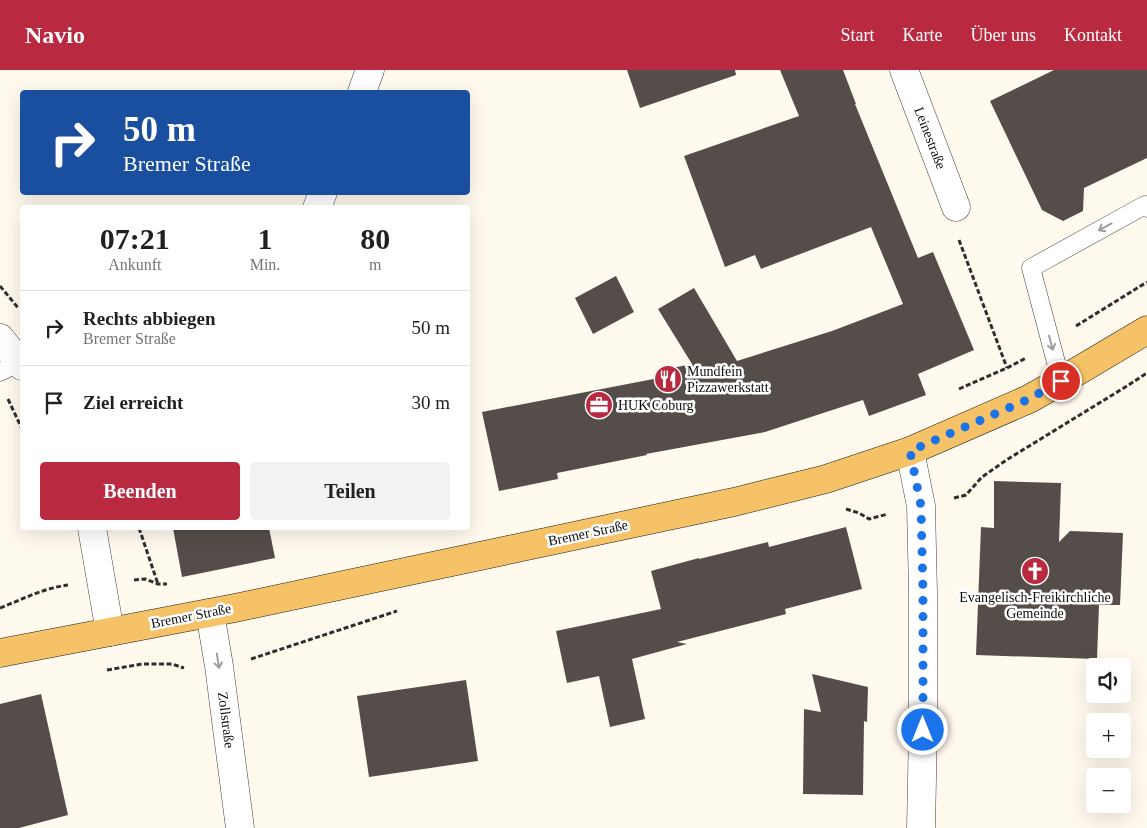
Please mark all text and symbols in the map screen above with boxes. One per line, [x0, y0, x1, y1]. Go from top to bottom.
text: Navio [25, 22, 85, 48]
text: Start [841, 25, 875, 45]
text: Karte [903, 25, 943, 45]
text: Über uns [971, 25, 1036, 45]
text: Kontakt [1064, 25, 1122, 45]
street label: Leinestraße [911, 105, 949, 171]
icon: right [40, 110, 105, 175]
text: 50 m [123, 110, 196, 149]
text: Bremer Straße [123, 151, 251, 176]
text: 07:21 [100, 222, 170, 255]
text: 1 [257, 222, 272, 255]
text: 80 [360, 222, 390, 255]
one-way arrow [1099, 223, 1113, 233]
text: Ankunft [108, 256, 161, 273]
text: Min. [250, 256, 280, 273]
text: m [369, 256, 381, 273]
text: Rechts abbiegen [83, 308, 215, 329]
icon: right [40, 314, 68, 342]
text: 50 m [411, 317, 450, 338]
text: Bremer Straße [83, 330, 176, 347]
one-way arrow [1047, 335, 1056, 351]
pin [1040, 360, 1082, 402]
restaurant icon: Mundfein Pizzawerkstatt [653, 364, 683, 394]
place label: Mundfein Pizzawerkstatt [687, 364, 769, 395]
icon: arrive [1047, 367, 1075, 395]
icon: arrive [40, 389, 68, 417]
office icon: HUK Coburg [584, 390, 614, 420]
text: Ziel erreicht [83, 392, 183, 413]
text: 30 m [411, 392, 450, 413]
place label: HUK Coburg [618, 398, 694, 413]
button: Beenden [40, 462, 240, 520]
button: Teilen [250, 462, 450, 520]
street label: Bremer Straße [547, 517, 629, 549]
church icon: Evangelisch-Freikirchliche Gemeinde [1020, 556, 1050, 586]
place label: Evangelisch-Freikirchliche Gemeinde [959, 590, 1111, 621]
street label: Bremer Straße [150, 601, 232, 631]
one-way arrow [214, 653, 224, 669]
map controls [1086, 658, 1131, 813]
button: sound [1086, 658, 1131, 703]
street label: Zollstraße [215, 691, 237, 749]
position arrow [896, 703, 948, 755]
button: + [1086, 713, 1131, 758]
button: − [1086, 768, 1131, 813]

